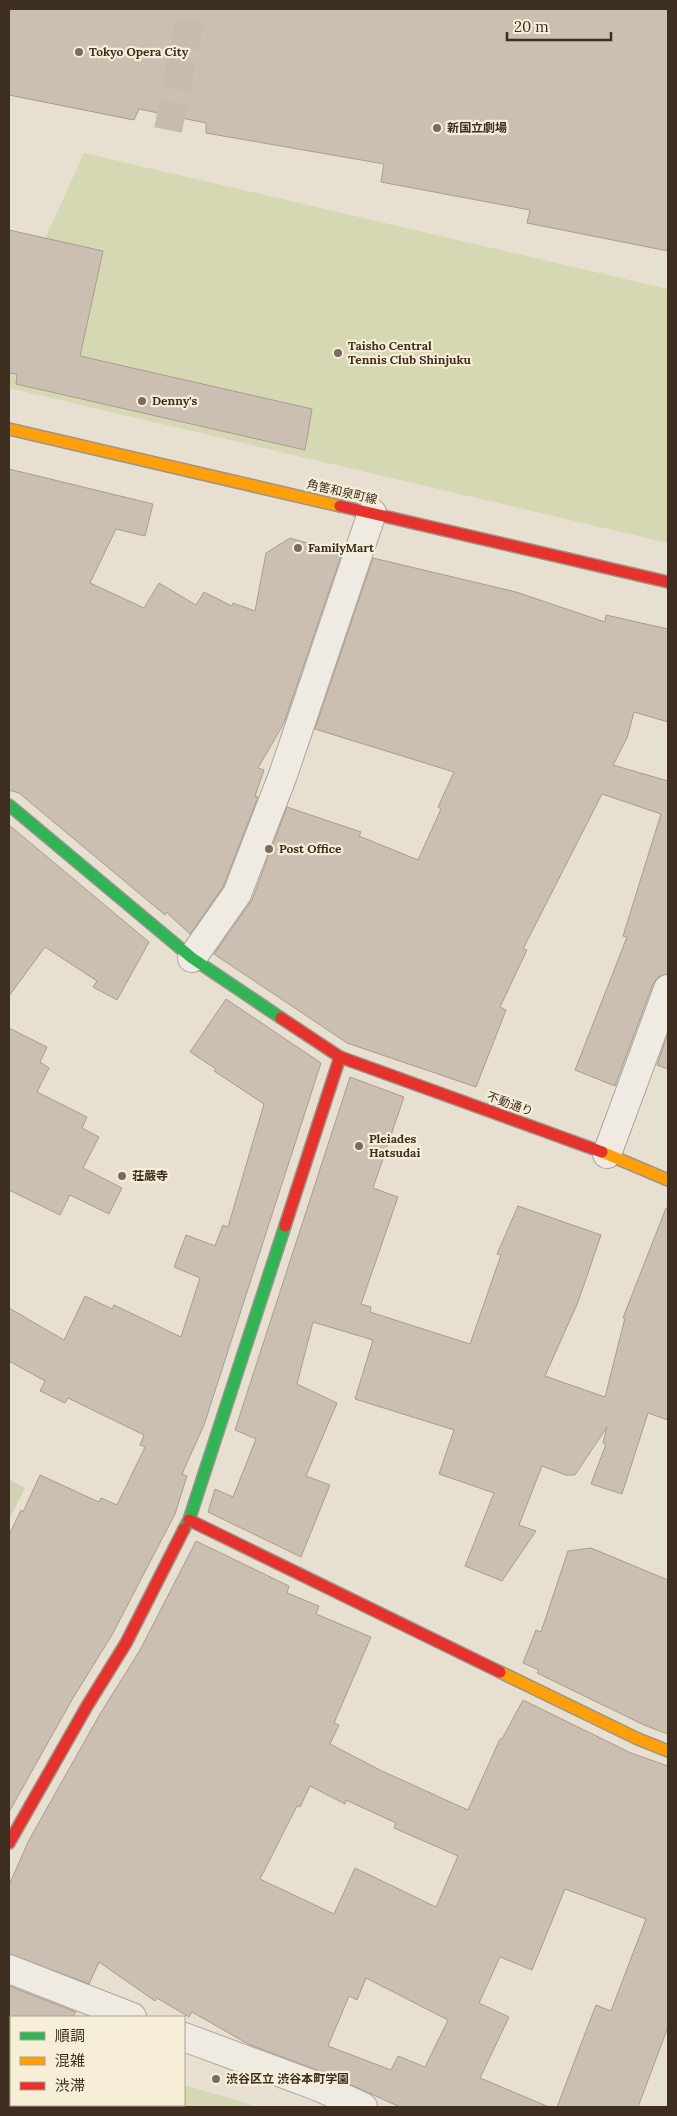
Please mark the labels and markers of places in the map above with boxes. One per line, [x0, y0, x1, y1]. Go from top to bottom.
place label: Tokyo Opera City [89, 44, 189, 59]
marker: Tokyo Opera City [73, 46, 85, 58]
place label: 新国立劇場 [447, 120, 507, 135]
marker: 新国立劇場 [431, 122, 443, 134]
place label: Taisho Central Tennis Club Shinjuku [348, 338, 472, 367]
marker: Taisho Central Tennis Club Shinjuku [332, 347, 344, 359]
place label: Denny's [152, 393, 197, 408]
marker: Denny's [136, 395, 148, 407]
place label: FamilyMart [308, 540, 375, 555]
marker: FamilyMart [292, 542, 304, 554]
place label: Post Office [279, 841, 342, 856]
marker: Post Office [263, 843, 275, 855]
place label: Pleiades Hatsudai [369, 1131, 420, 1160]
marker: Pleiades Hatsudai [353, 1140, 365, 1152]
place label: 荘嚴寺 [132, 1168, 168, 1183]
marker: 荘嚴寺 [116, 1170, 128, 1182]
place label: 渋谷区立 渋谷本町学園 [226, 2071, 349, 2086]
marker: 渋谷区立 渋谷本町学園 [210, 2073, 222, 2085]

